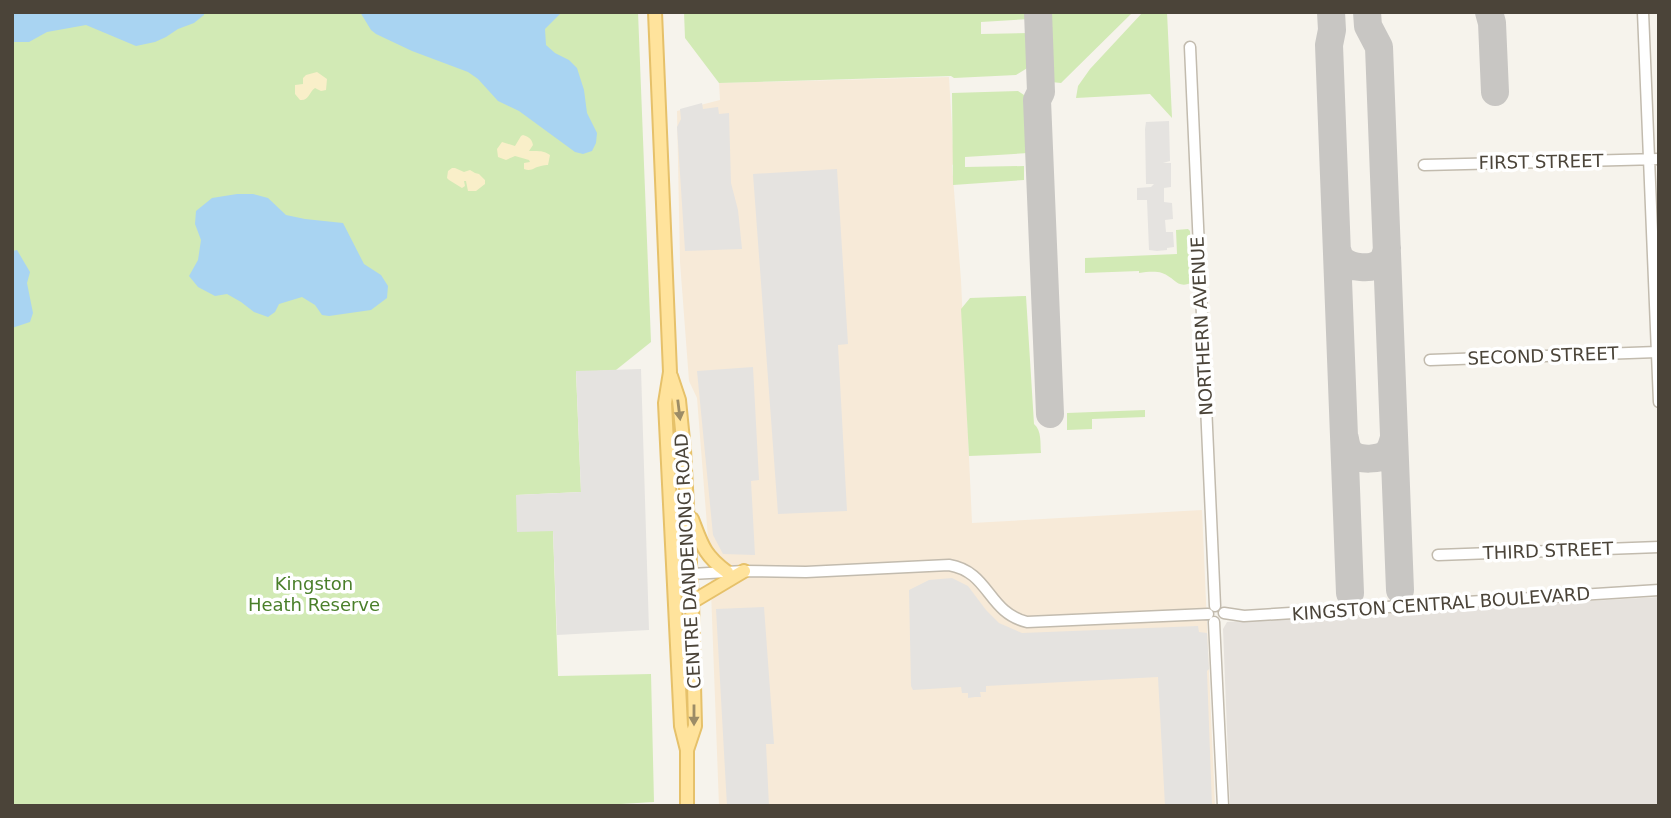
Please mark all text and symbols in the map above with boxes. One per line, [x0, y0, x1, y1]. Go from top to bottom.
street label: FIRST STREET [1478, 150, 1605, 173]
street label: NORTHERN AVENUE [1186, 236, 1217, 416]
street label: SECOND STREET [1467, 342, 1620, 369]
one-way arrow [674, 399, 685, 421]
street label: CENTRE DANDENONG ROAD [670, 433, 705, 689]
street label: THIRD STREET [1481, 538, 1615, 563]
park label: Kingston Heath Reserve [248, 573, 380, 615]
street label: KINGSTON CENTRAL BOULEVARD [1291, 583, 1591, 624]
one-way arrow [688, 705, 700, 727]

